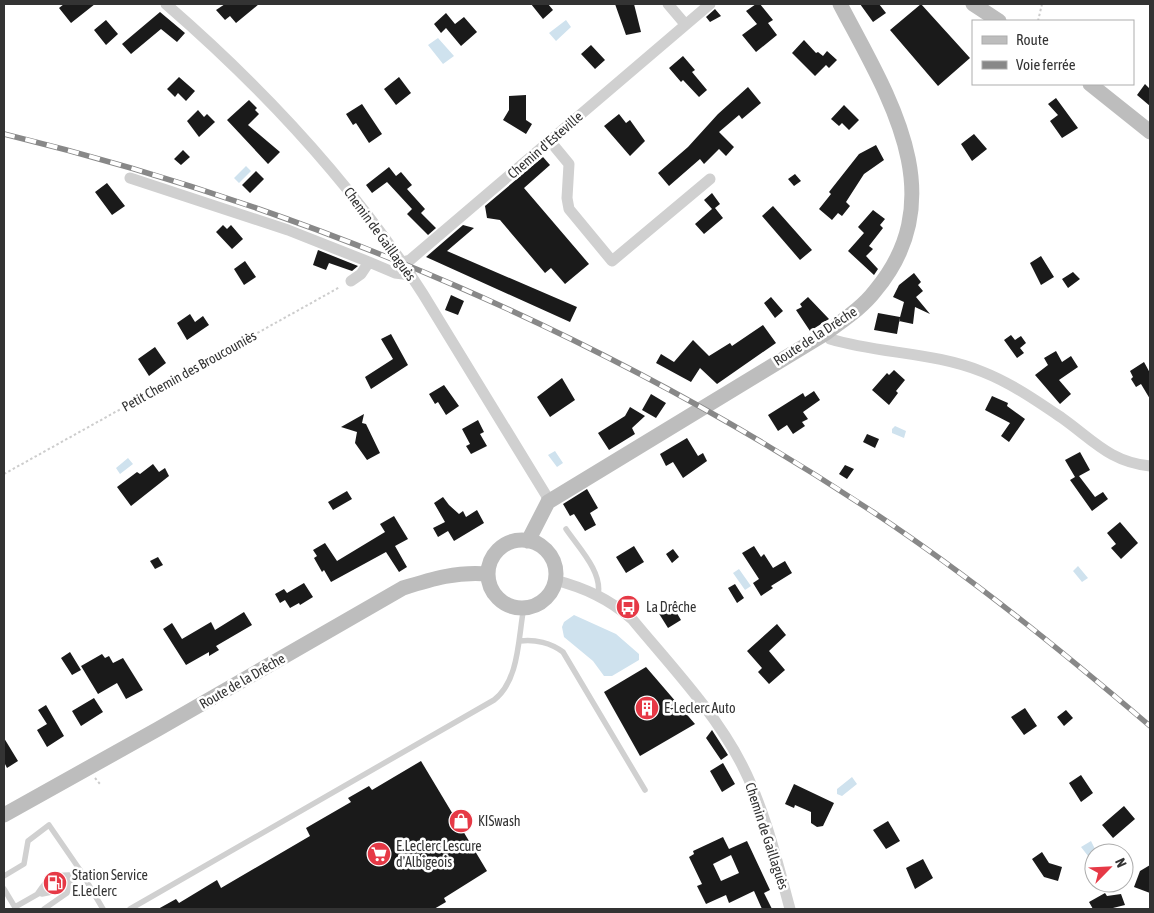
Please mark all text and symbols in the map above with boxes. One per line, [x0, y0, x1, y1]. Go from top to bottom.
legend [972, 20, 1134, 85]
text: Route [1016, 31, 1049, 48]
text: Voie ferrée [1016, 56, 1076, 73]
street label: Chemin d'Esteville [504, 108, 586, 182]
street label: Chemin de Gaillaguès [341, 184, 419, 284]
street label: Route de la Drêche [770, 303, 860, 369]
street label: Petit Chemin des Broucouniès [119, 327, 259, 415]
bus stop icon: La Drêche [615, 594, 641, 620]
place label: La Drêche [646, 599, 696, 615]
street label: Route de la Drêche [196, 650, 288, 712]
building icon: E-Leclerc Auto [634, 695, 660, 721]
place label: E-Leclerc Auto [664, 700, 736, 716]
street label: Chemin de Gaillaguès [742, 780, 792, 892]
shop icon: KISwash [448, 808, 474, 834]
place label: KISwash [478, 813, 521, 829]
place label: E.Leclerc Lescure d'Albigeois [396, 838, 482, 870]
supermarket icon: E.Leclerc Lescure d'Albigeois [366, 841, 392, 867]
north arrow [1084, 843, 1134, 893]
text: N [1112, 856, 1130, 870]
place label: Station Service E.Leclerc [72, 867, 148, 899]
fuel station icon: Station Service E.Leclerc [42, 870, 68, 896]

